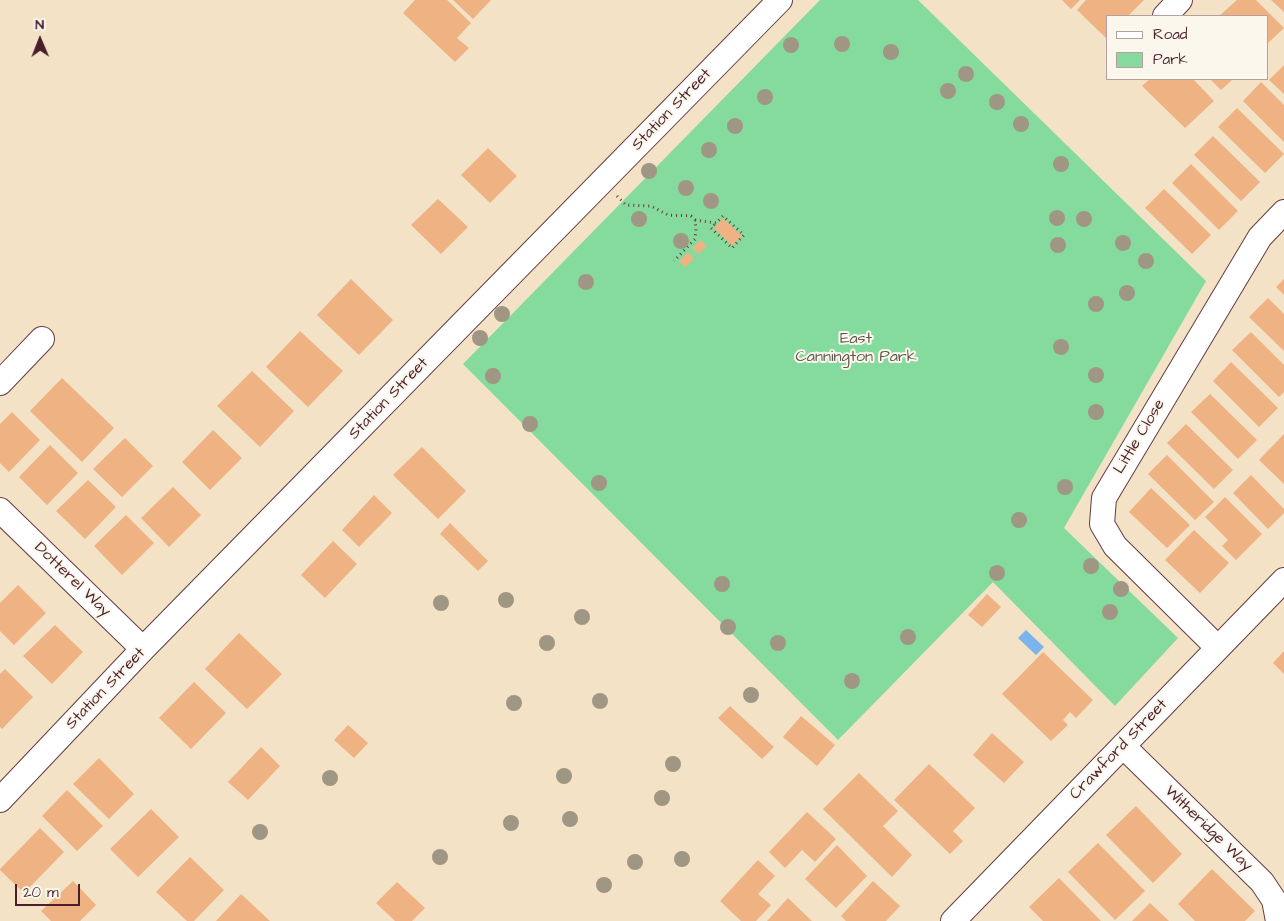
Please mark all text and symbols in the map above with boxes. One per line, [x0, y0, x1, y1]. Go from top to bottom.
north arrow [15, 15, 65, 65]
text: N [35, 15, 44, 35]
legend [1106, 15, 1269, 80]
text: Road [1153, 24, 1187, 45]
text: Park [1153, 49, 1188, 70]
street label: Station Street [628, 65, 716, 155]
park label: East Cannington Park [795, 330, 917, 368]
street label: Station Street [345, 354, 433, 444]
street label: Little Close [1110, 396, 1170, 478]
street label: Dotterel Way [30, 539, 114, 621]
street label: Station Street [62, 644, 150, 734]
street label: Crawford Street [1066, 696, 1172, 804]
street label: Witheridge Way [1160, 782, 1256, 876]
scale bar [18, 874, 82, 906]
text: 20 m [23, 882, 59, 903]

